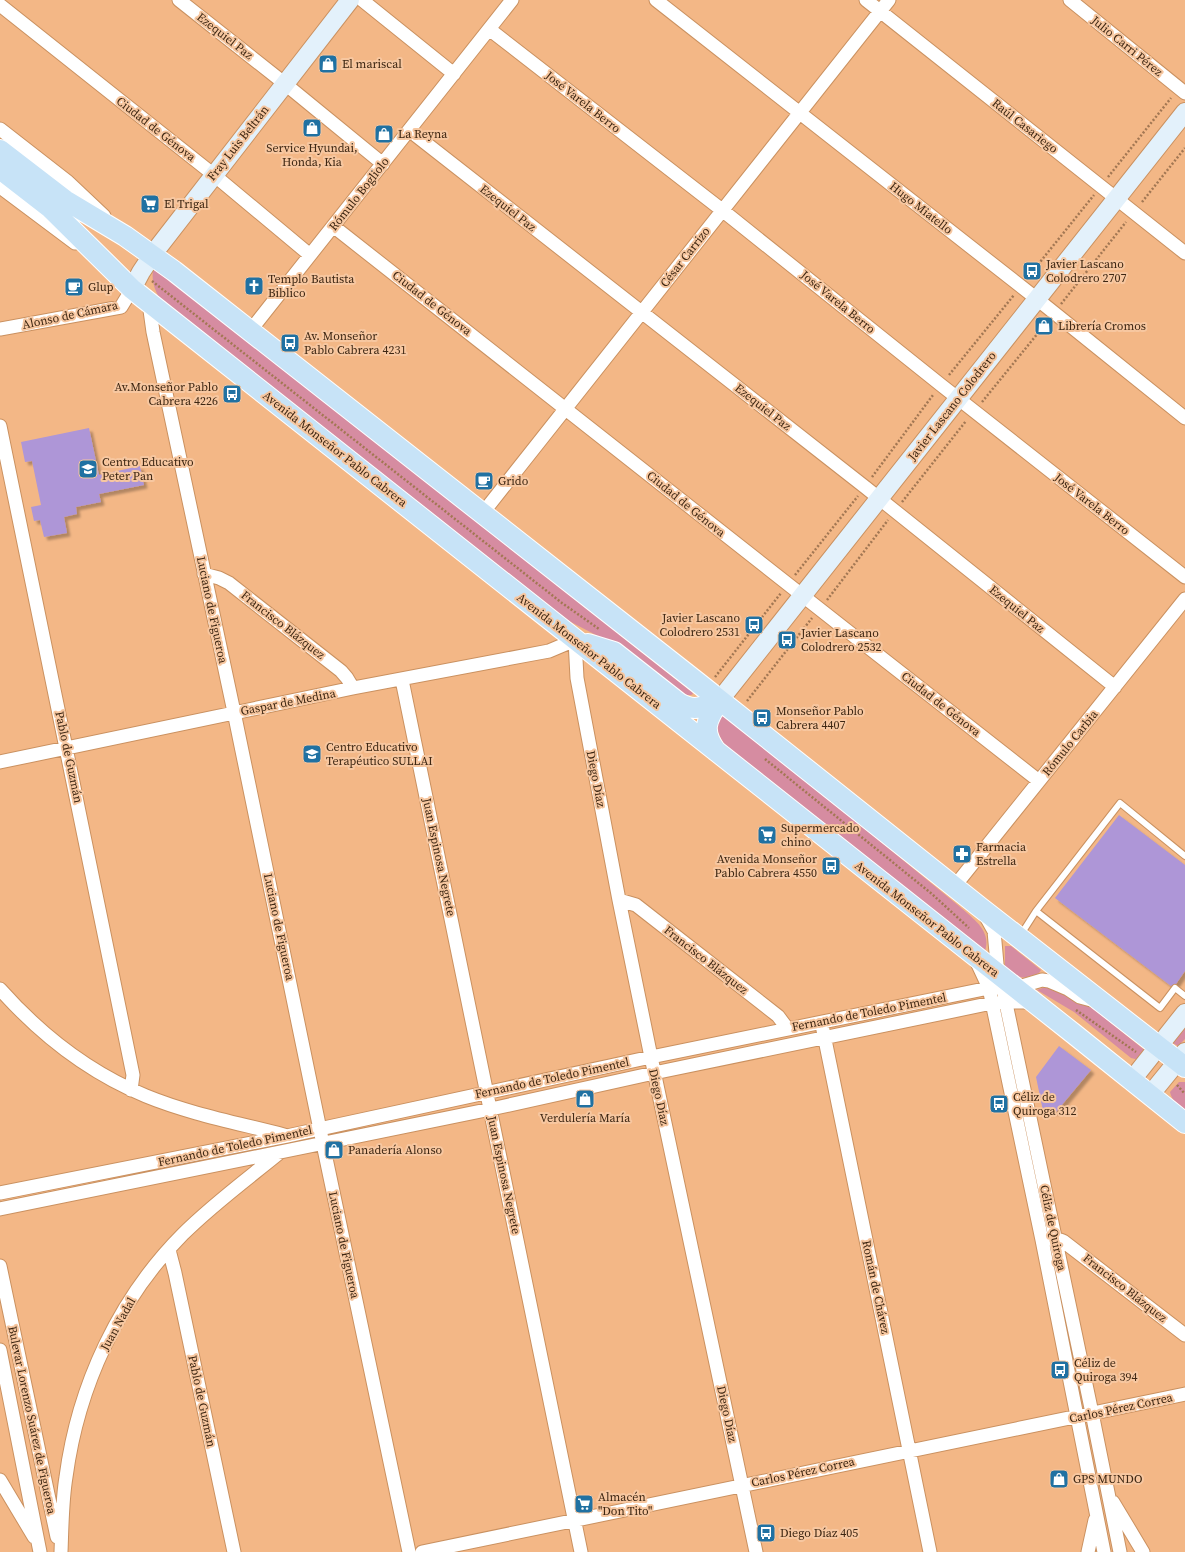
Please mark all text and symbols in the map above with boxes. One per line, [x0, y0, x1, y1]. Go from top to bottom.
street label: Ezequiel Paz [194, 9, 257, 63]
street label: Julio Carri Pérez [1087, 12, 1166, 80]
shop icon: El mariscal [317, 53, 339, 75]
place label: El mariscal [342, 56, 402, 72]
street label: José Varela Berro [541, 67, 624, 137]
street label: Ciudad de Génova [113, 93, 200, 165]
street label: Raúl Casariego [989, 95, 1062, 157]
street label: Fray Luis Beltrán [204, 102, 272, 184]
shop icon: Service Hyundai, Honda, Kia [301, 117, 323, 139]
shop icon: La Reyna [373, 123, 395, 145]
place label: La Reyna [398, 126, 448, 142]
place label: Service Hyundai, Honda, Kia [266, 140, 358, 170]
street label: Rómulo Bogliolo [325, 154, 393, 234]
street label: Hugo Miatello [886, 178, 956, 238]
street label: Ezequiel Paz [477, 181, 540, 235]
supermarket icon: El Trigal [139, 193, 161, 215]
place label: El Trigal [164, 196, 209, 212]
street label: César Carrizo [656, 223, 714, 290]
place label: Javier Lascano Colodrero 2707 [1045, 256, 1126, 286]
bus stop icon: Javier Lascano Colodrero 2707 [1021, 260, 1043, 282]
street label: José Varela Berro [797, 266, 879, 337]
street label: Ciudad de Génova [389, 267, 476, 339]
place label: Templo Bautista Biblico [268, 271, 355, 301]
church icon: Templo Bautista Biblico [243, 275, 265, 297]
cafe icon: Glup [63, 276, 85, 298]
place label: Glup [88, 279, 114, 295]
street label: Alonso de Cámara [21, 297, 120, 333]
shop icon: Librería Cromos [1033, 315, 1055, 337]
place label: Librería Cromos [1058, 318, 1146, 334]
place label: Av. Monseñor Pablo Cabrera 4231 [304, 328, 406, 358]
bus stop icon: Av. Monseñor Pablo Cabrera 4231 [279, 332, 301, 354]
street label: Javier Lascano Colodrero [904, 348, 1000, 465]
place label: Av.Monseñor Pablo Cabrera 4226 [115, 379, 218, 409]
street label: Ezequiel Paz [732, 380, 795, 434]
bus stop icon: Av.Monseñor Pablo Cabrera 4226 [221, 383, 243, 405]
street label: Avenida Monseñor Pablo Cabrera [260, 388, 411, 511]
place label: Centro Educativo Peter Pan [102, 454, 194, 484]
school or university icon: Centro Educativo Peter Pan [77, 458, 99, 480]
street label: Ciudad de Génova [644, 467, 729, 541]
street label: José Varela Berro [1050, 469, 1133, 539]
cafe icon: Grido [473, 470, 495, 492]
place label: Grido [498, 473, 529, 489]
street label: Luciano de Figueroa [193, 555, 231, 666]
street label: Ezequiel Paz [986, 582, 1049, 637]
street label: Francisco Blázquez [238, 587, 329, 663]
street label: Avenida Monseñor Pablo Cabrera [514, 590, 665, 713]
place label: Javier Lascano Colodrero 2531 [660, 610, 740, 640]
bus stop icon: Javier Lascano Colodrero 2531 [743, 614, 765, 636]
place label: Javier Lascano Colodrero 2532 [800, 625, 881, 655]
bus stop icon: Javier Lascano Colodrero 2532 [776, 629, 798, 651]
street label: Ciudad de Génova [898, 668, 985, 740]
street label: Gaspar de Medina [239, 685, 338, 719]
place label: Monseñor Pablo Cabrera 4407 [776, 703, 864, 733]
street label: Rómulo Carbia [1039, 706, 1102, 779]
bus stop icon: Monseñor Pablo Cabrera 4407 [751, 707, 773, 729]
street label: Pablo de Guzmán [51, 710, 87, 804]
place label: Centro Educativo Terapéutico SULLAI [326, 739, 433, 769]
school or university icon: Centro Educativo Terapéutico SULLAI [301, 743, 323, 765]
street label: Diego Díaz [583, 749, 609, 809]
street label: Juan Espinosa Negrete [418, 796, 459, 917]
place label: Supermercado chino [781, 820, 860, 850]
supermarket icon: Supermercado chino [756, 824, 778, 846]
place label: Farmacia Estrella [976, 839, 1027, 869]
pharmacy icon: Farmacia Estrella [951, 843, 973, 865]
place label: Avenida Monseñor Pablo Cabrera 4550 [715, 851, 817, 881]
bus stop icon: Avenida Monseñor Pablo Cabrera 4550 [820, 855, 842, 877]
street label: Avenida Monseñor Pablo Cabrera [852, 858, 1003, 981]
street label: Luciano de Figueroa [260, 872, 298, 983]
street label: Francisco Blázquez [661, 922, 752, 998]
street label: Fernando de Toledo Pimentel [790, 989, 948, 1035]
street label: Fernando de Toledo Pimentel [474, 1054, 631, 1102]
street label: Diego Díaz [645, 1067, 673, 1127]
shop icon: Verdulería María [574, 1088, 596, 1110]
place label: Céliz de Quiroga 312 [1013, 1089, 1076, 1119]
bus stop icon: Céliz de Quiroga 312 [988, 1093, 1010, 1115]
place label: Verdulería María [540, 1110, 631, 1126]
street label: Juan Espinosa Negrete [483, 1114, 524, 1235]
street label: Fernando de Toledo Pimentel [157, 1122, 314, 1170]
shop icon: Panadería Alonso [323, 1139, 345, 1161]
place label: Panadería Alonso [348, 1142, 443, 1158]
street label: Céliz de Quiroga [1036, 1184, 1070, 1273]
street label: Luciano de Figueroa [325, 1190, 363, 1301]
street label: Román de Chávez [858, 1239, 894, 1336]
street label: Francisco Blázquez [1080, 1250, 1171, 1326]
street label: Juan Nadal [96, 1294, 139, 1354]
street label: Bulevar Lorenzo Suárez de Figueroa [4, 1324, 60, 1516]
street label: Pablo de Guzmán [184, 1354, 220, 1448]
place label: Céliz de Quiroga 394 [1074, 1355, 1137, 1385]
bus stop icon: Céliz de Quiroga 394 [1049, 1359, 1071, 1381]
street label: Diego Díaz [713, 1384, 741, 1444]
street label: Carlos Pérez Correa [1068, 1389, 1175, 1427]
street label: Carlos Pérez Correa [750, 1453, 857, 1491]
shop icon: GPS MUNDO [1048, 1468, 1070, 1490]
place label: GPS MUNDO [1073, 1471, 1142, 1487]
place label: Almacén "Don Tito" [598, 1489, 652, 1519]
supermarket icon: Almacén "Don Tito" [573, 1493, 595, 1515]
bus stop icon: Diego Díaz 405 [755, 1522, 777, 1544]
place label: Diego Díaz 405 [780, 1525, 858, 1541]

